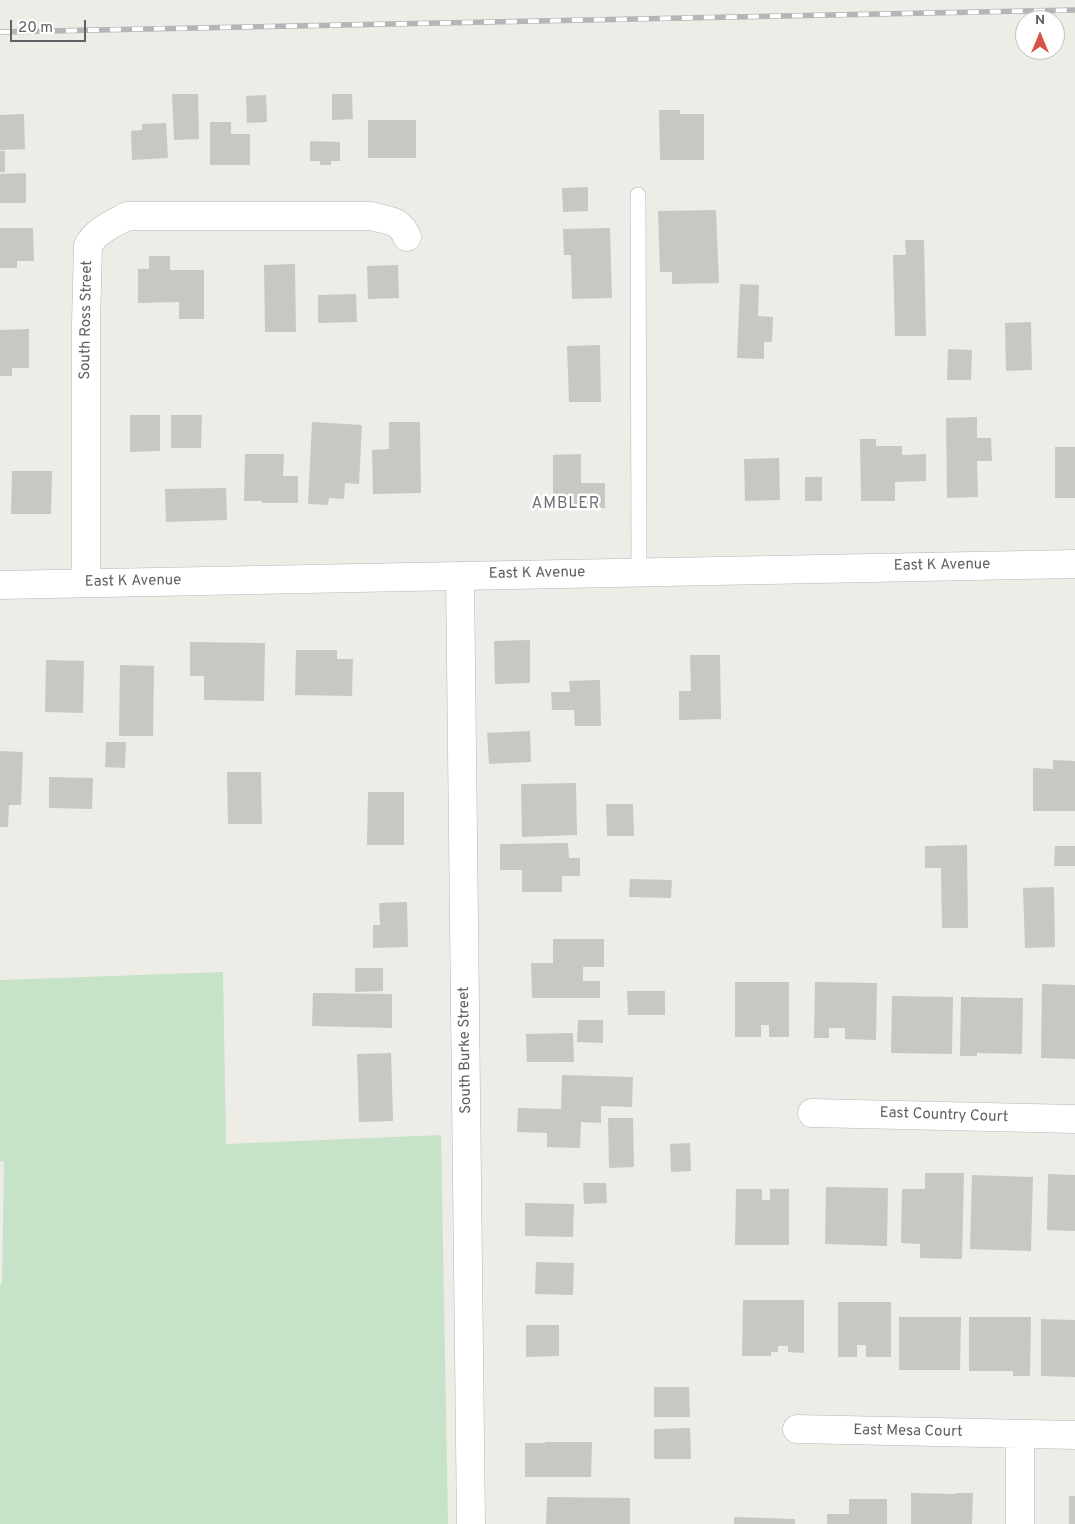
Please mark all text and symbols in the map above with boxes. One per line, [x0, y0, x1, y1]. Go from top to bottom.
scale bar [12, 10, 89, 42]
north arrow [1015, 10, 1065, 60]
text: N [1035, 12, 1045, 29]
text: 20 m [18, 19, 53, 38]
street label: South Ross Street [77, 260, 97, 380]
district label: AMBLER [531, 495, 601, 515]
street label: East K Avenue [894, 556, 990, 576]
street label: East K Avenue [489, 564, 585, 584]
street label: East K Avenue [85, 572, 181, 592]
street label: South Burke Street [456, 986, 476, 1114]
street label: East Country Court [879, 1105, 1009, 1127]
street label: East Mesa Court [853, 1422, 963, 1442]

